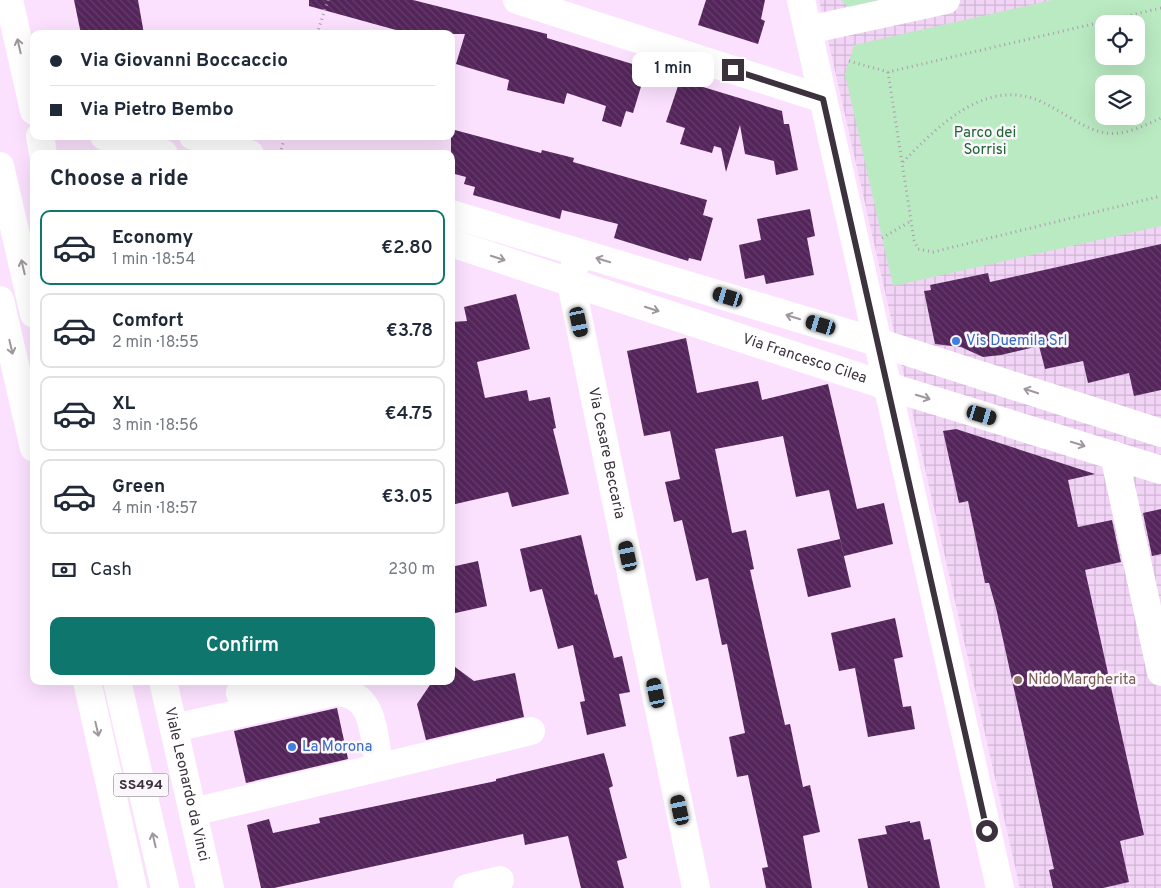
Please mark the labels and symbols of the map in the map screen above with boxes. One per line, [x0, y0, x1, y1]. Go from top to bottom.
one-way arrow [14, 39, 23, 55]
callout: 1 min [633, 52, 716, 88]
route end [722, 59, 744, 81]
park label: Parco dei Sorrisi [954, 124, 1016, 160]
one-way arrow [489, 254, 505, 264]
one-way arrow [596, 255, 612, 264]
one-way arrow [18, 259, 27, 275]
car [711, 285, 744, 309]
one-way arrow [644, 305, 659, 314]
car [568, 306, 589, 338]
one-way arrow [785, 311, 801, 321]
car [804, 313, 837, 337]
street label: Via Francesco Cilea [740, 330, 869, 388]
place label: Vis Duemila Srl [966, 332, 1068, 351]
marker: Vis Duemila Srl [950, 335, 962, 347]
one-way arrow [7, 339, 16, 355]
street label: Via Cesare Beccaria [583, 386, 629, 520]
one-way arrow [1024, 386, 1040, 396]
one-way arrow [915, 392, 931, 402]
car [965, 403, 998, 427]
one-way arrow [1070, 440, 1086, 450]
car [617, 540, 638, 572]
place label: Nido Margherita [1028, 671, 1136, 690]
marker: Nido Margherita [1012, 674, 1024, 686]
car [645, 677, 666, 709]
street label: Viale Leonardo da Vinci [160, 706, 213, 863]
one-way arrow [93, 720, 102, 736]
place label: La Morona [302, 738, 372, 757]
marker: La Morona [286, 741, 298, 753]
road number: SS494 [114, 774, 168, 796]
car [669, 794, 690, 826]
route start [976, 820, 998, 842]
one-way arrow [149, 833, 158, 849]

